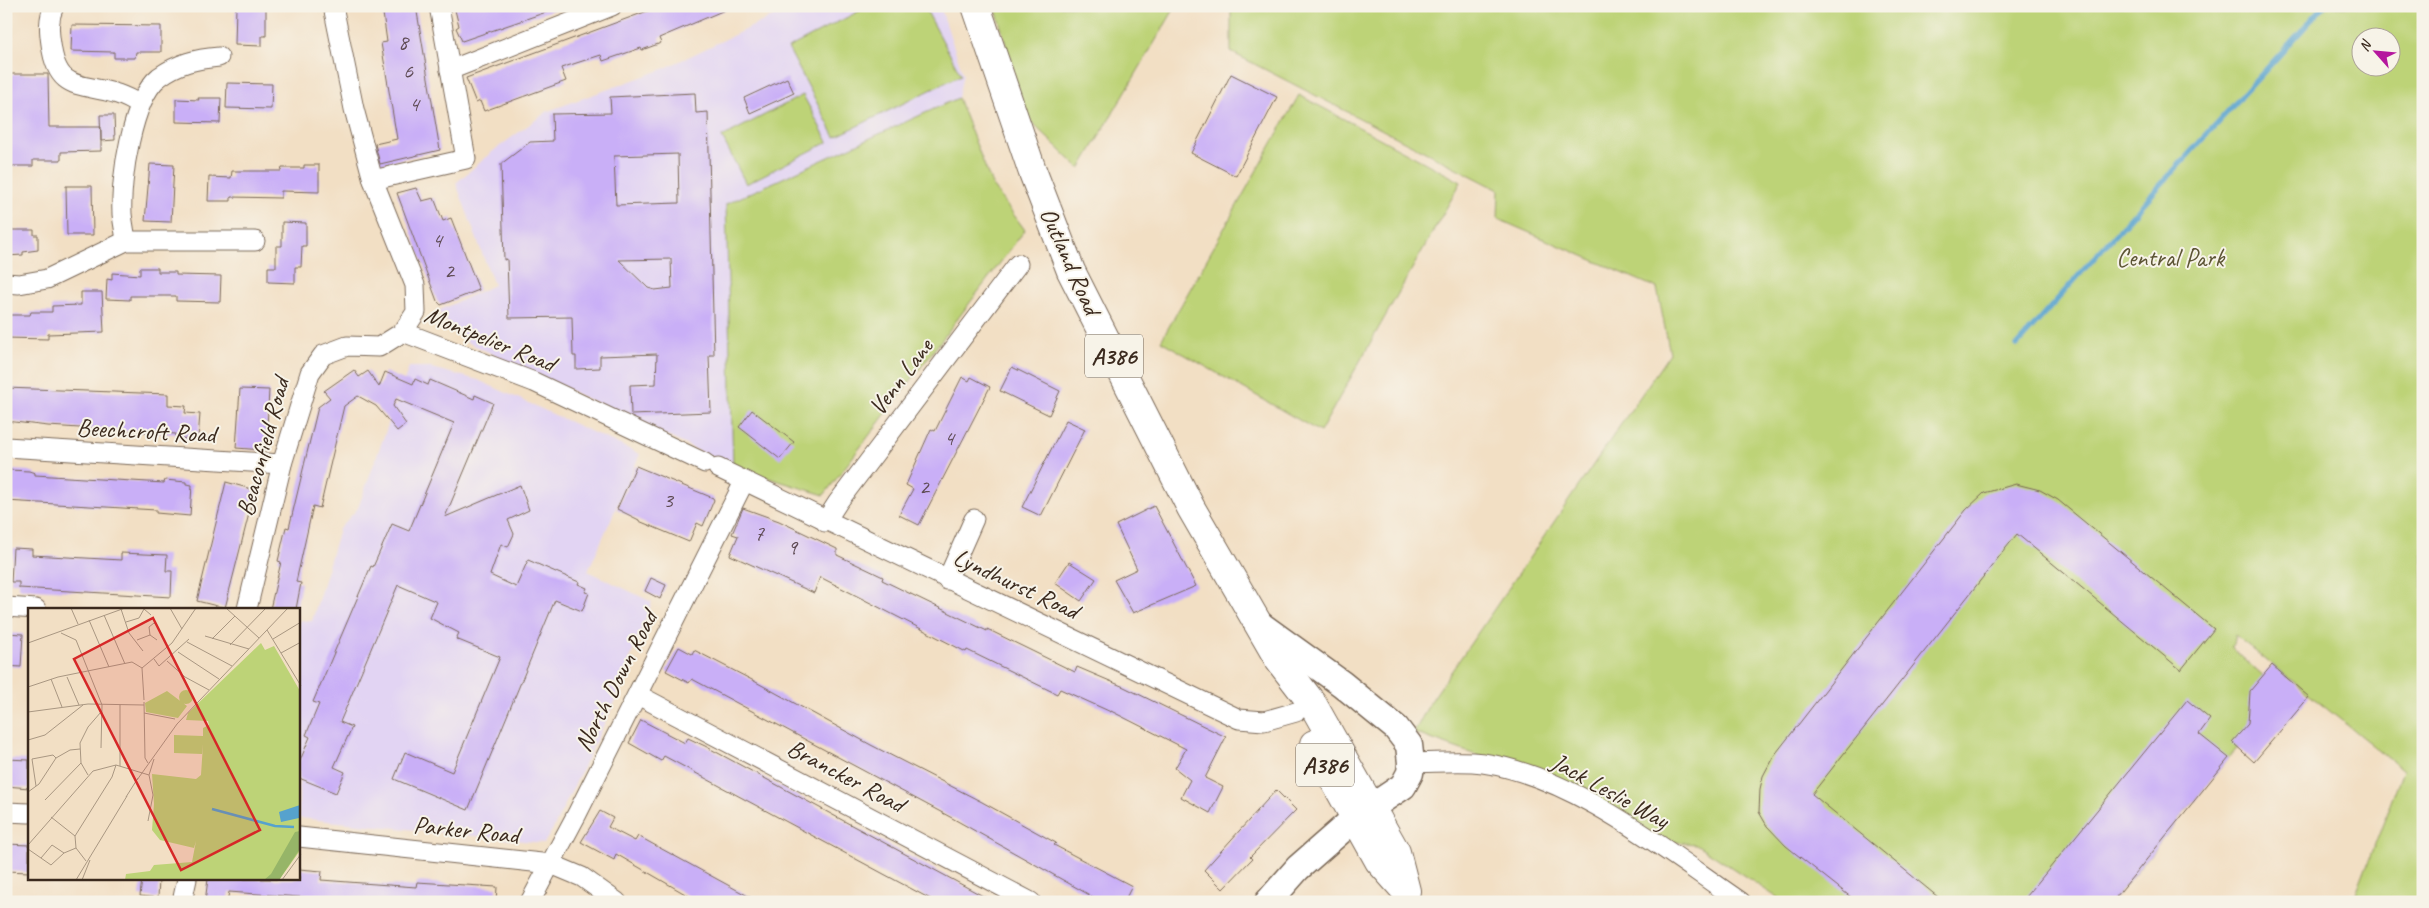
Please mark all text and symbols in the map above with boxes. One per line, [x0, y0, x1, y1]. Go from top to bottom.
house number: 8 [398, 28, 410, 56]
north arrow [2352, 28, 2402, 78]
text: N [2355, 37, 2375, 54]
house number: 6 [403, 57, 414, 85]
house number: 4 [409, 90, 421, 118]
street label: Outland Road [1032, 202, 1110, 323]
house number: 4 [432, 226, 444, 254]
park label: Central Park [2116, 242, 2226, 274]
house number: 2 [444, 257, 456, 285]
street label: Montpelier Road [420, 298, 563, 381]
street label: Venn Lane [862, 331, 941, 422]
road number: A386 [1085, 334, 1143, 378]
street label: Beaconfield Road [229, 370, 298, 520]
street label: Beechcroft Road [76, 411, 220, 451]
house number: 4 [944, 424, 956, 452]
house number: 2 [919, 473, 931, 501]
house number: 3 [663, 486, 675, 514]
house number: 7 [754, 519, 765, 547]
house number: 9 [787, 533, 799, 561]
street label: Lyndhurst Road [948, 541, 1088, 629]
street label: North Down Road [567, 602, 667, 757]
inset map [28, 608, 300, 880]
street label: Brancker Road [782, 732, 913, 822]
road number: A386 [1296, 744, 1354, 786]
street label: Jack Leslie Way [1545, 745, 1676, 837]
street label: Parker Road [412, 809, 524, 852]

